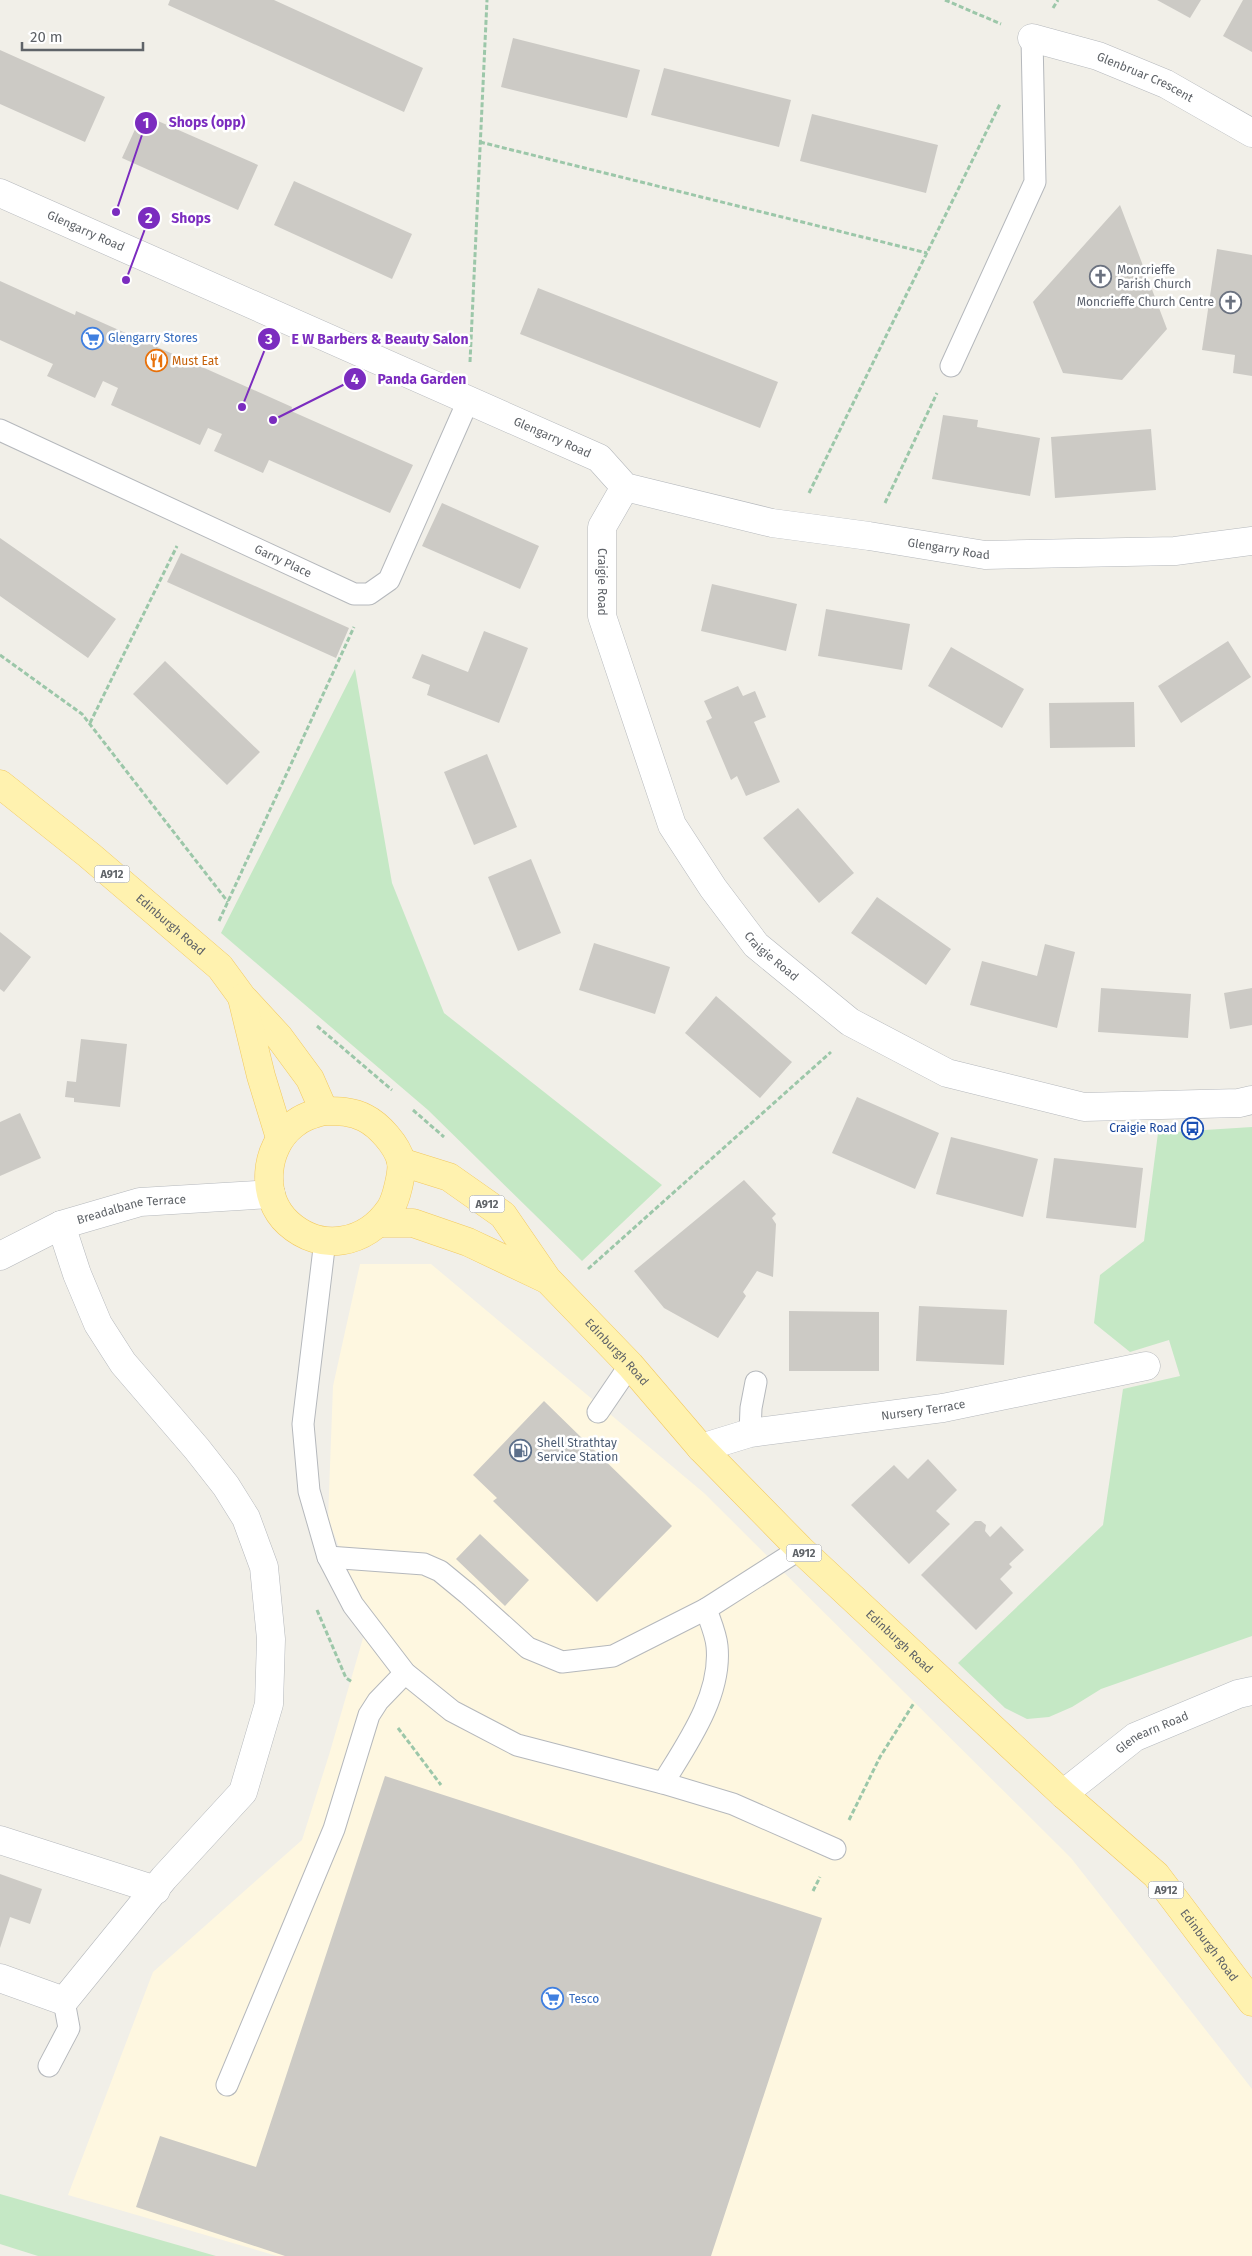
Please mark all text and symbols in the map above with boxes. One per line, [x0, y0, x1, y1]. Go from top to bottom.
scale bar [22, 20, 144, 52]
text: 20 m [30, 28, 63, 46]
street label: Glenbruar Crescent [1095, 49, 1196, 105]
callout: Shops (opp) [133, 108, 255, 137]
text: 1 [143, 114, 149, 132]
text: Shops (opp) [169, 114, 246, 131]
callout: Shops [136, 204, 221, 233]
street label: Glengarry Road [45, 208, 127, 254]
text: 2 [145, 209, 153, 227]
text: Shops [171, 210, 211, 227]
place label: Moncrieffe Parish Church [1117, 263, 1191, 291]
church icon: Moncrieffe Parish Church [1089, 265, 1113, 289]
church icon: Moncrieffe Church Centre [1218, 290, 1242, 314]
place label: Moncrieffe Church Centre [1077, 295, 1214, 309]
callout: E W Barbers & Beauty Salon [257, 325, 479, 354]
supermarket icon: Glengarry Stores [80, 326, 104, 350]
text: 3 [264, 330, 273, 348]
place label: Glengarry Stores [108, 331, 198, 345]
text: E W Barbers & Beauty Salon [291, 331, 469, 348]
restaurant icon: Must Eat [144, 349, 168, 373]
place label: Must Eat [172, 354, 219, 368]
callout: Panda Garden [342, 365, 476, 394]
text: 4 [351, 370, 360, 388]
text: Panda Garden [378, 371, 466, 388]
street label: Glengarry Road [511, 414, 593, 461]
street label: Glengarry Road [907, 535, 990, 562]
street label: Garry Place [252, 542, 314, 580]
street label: Craigie Road [595, 548, 609, 616]
road number: A912 [94, 866, 130, 882]
street label: Edinburgh Road [133, 891, 208, 958]
street label: Craigie Road [741, 929, 801, 984]
bus stop icon: Craigie Road [1181, 1116, 1205, 1140]
place label: Craigie Road [1109, 1121, 1177, 1135]
street label: Breadalbane Terrace [75, 1192, 186, 1227]
road number: A912 [470, 1196, 504, 1212]
street label: Edinburgh Road [582, 1316, 651, 1388]
street label: Nursery Terrace [880, 1397, 967, 1423]
place label: Shell Strathtay Service Station [537, 1436, 618, 1464]
fuel station icon: Shell Strathtay Service Station [509, 1438, 533, 1462]
road number: A912 [786, 1545, 822, 1562]
street label: Edinburgh Road [863, 1607, 936, 1676]
street label: Glenearn Road [1113, 1708, 1191, 1757]
road number: A912 [1148, 1882, 1184, 1898]
street label: Edinburgh Road [1177, 1907, 1241, 1984]
supermarket icon: Tesco [541, 1987, 565, 2011]
place label: Tesco [569, 1992, 599, 2006]

